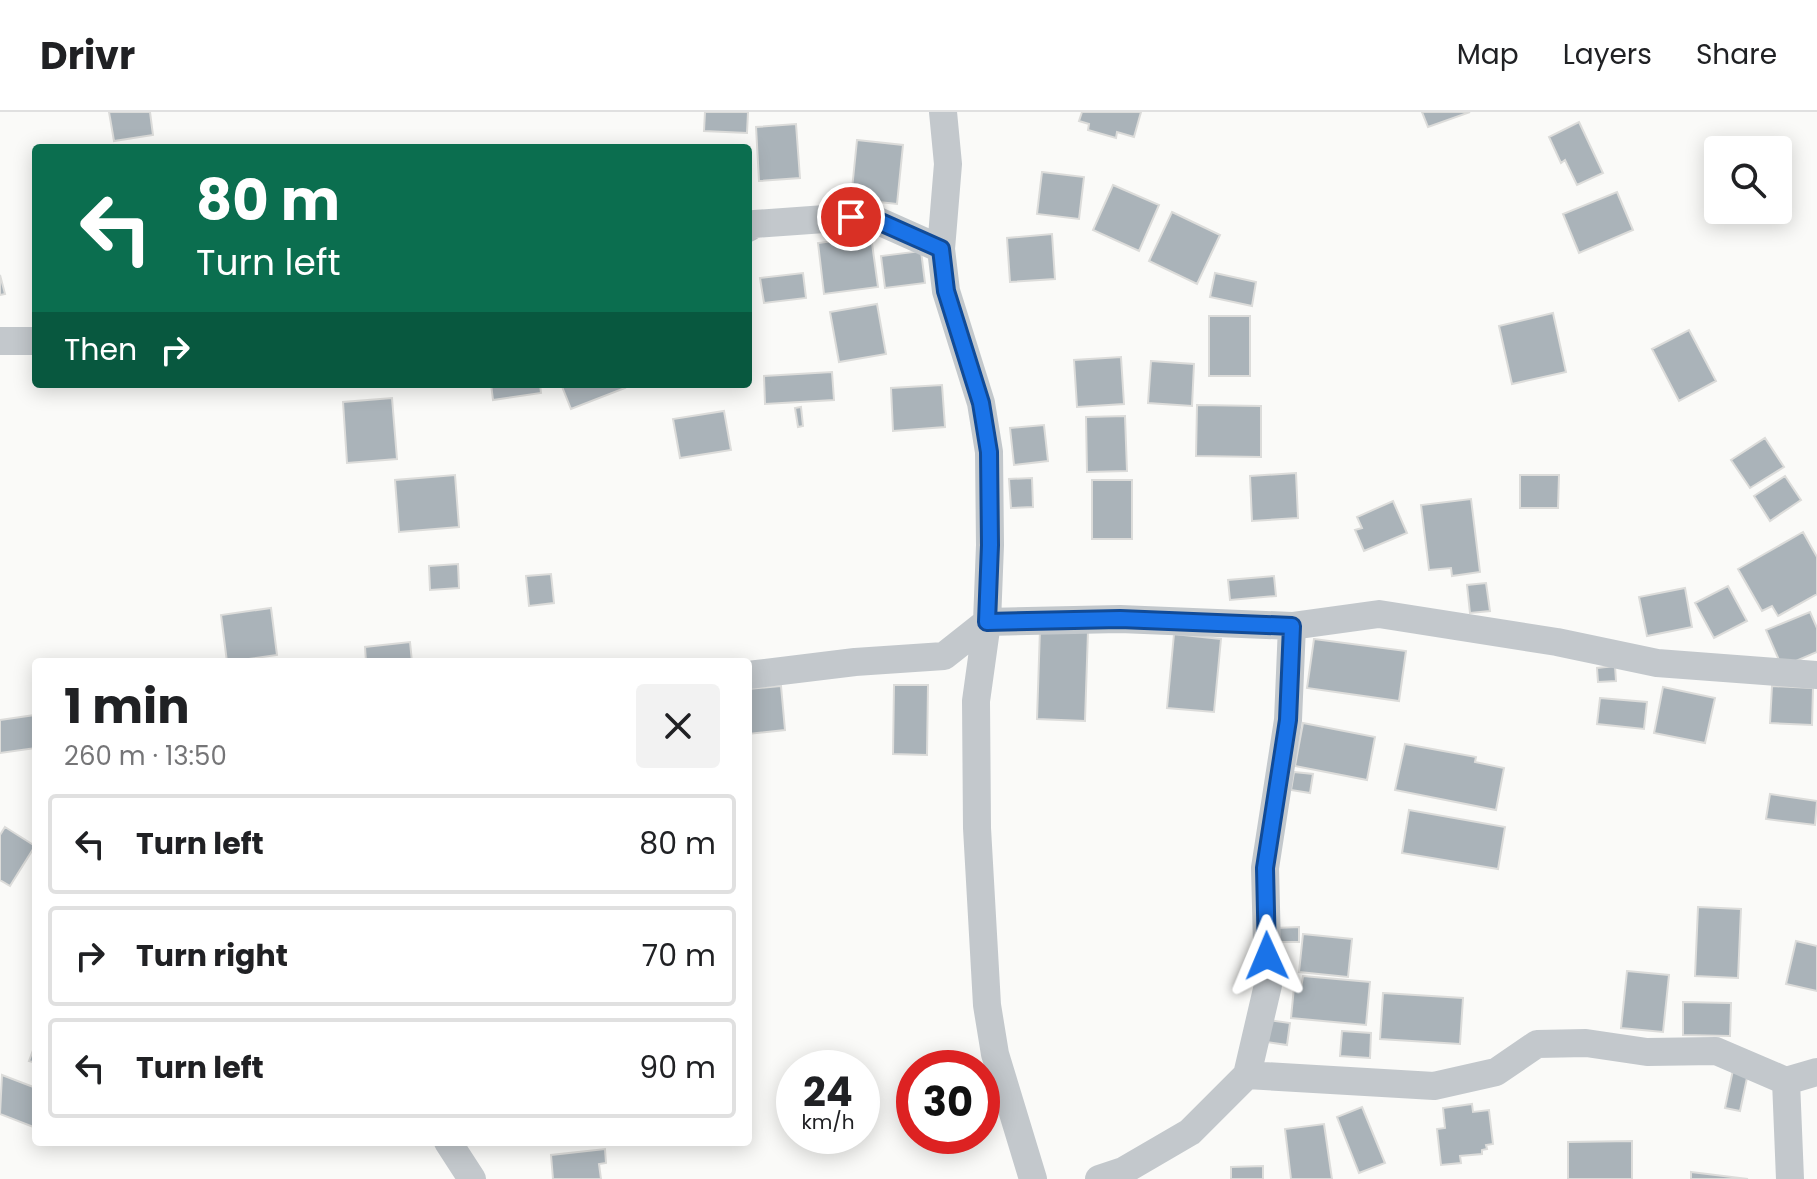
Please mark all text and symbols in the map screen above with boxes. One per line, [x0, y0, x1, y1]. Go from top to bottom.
text: Drivr [40, 29, 135, 82]
text: Map [1457, 35, 1519, 74]
text: Layers [1563, 35, 1652, 74]
text: Share [1696, 35, 1777, 74]
map controls [1704, 136, 1792, 224]
button: search [1704, 136, 1792, 224]
text: 80 m [196, 161, 340, 240]
icon: left [64, 176, 168, 280]
pin [817, 183, 885, 251]
icon: arrive [829, 195, 873, 239]
text: Turn left [196, 237, 341, 288]
text: Then [64, 328, 137, 371]
icon: right [153, 328, 197, 372]
text: 1 min [64, 673, 190, 740]
button: close [636, 684, 720, 768]
text: 260 m · 13:50 [64, 738, 227, 774]
icon: left [68, 822, 112, 866]
text: Turn left [136, 822, 264, 865]
text: 80 m [639, 822, 716, 865]
position arrow [1225, 914, 1309, 998]
icon: right [68, 934, 112, 978]
text: Turn right [136, 934, 288, 977]
text: 70 m [642, 934, 716, 977]
icon: left [68, 1046, 112, 1090]
text: Turn left [136, 1046, 264, 1089]
text: 90 m [639, 1046, 716, 1089]
speed limit sign: 30 [896, 1050, 1000, 1154]
text: 24 [803, 1064, 853, 1120]
text: km/h [801, 1108, 855, 1136]

